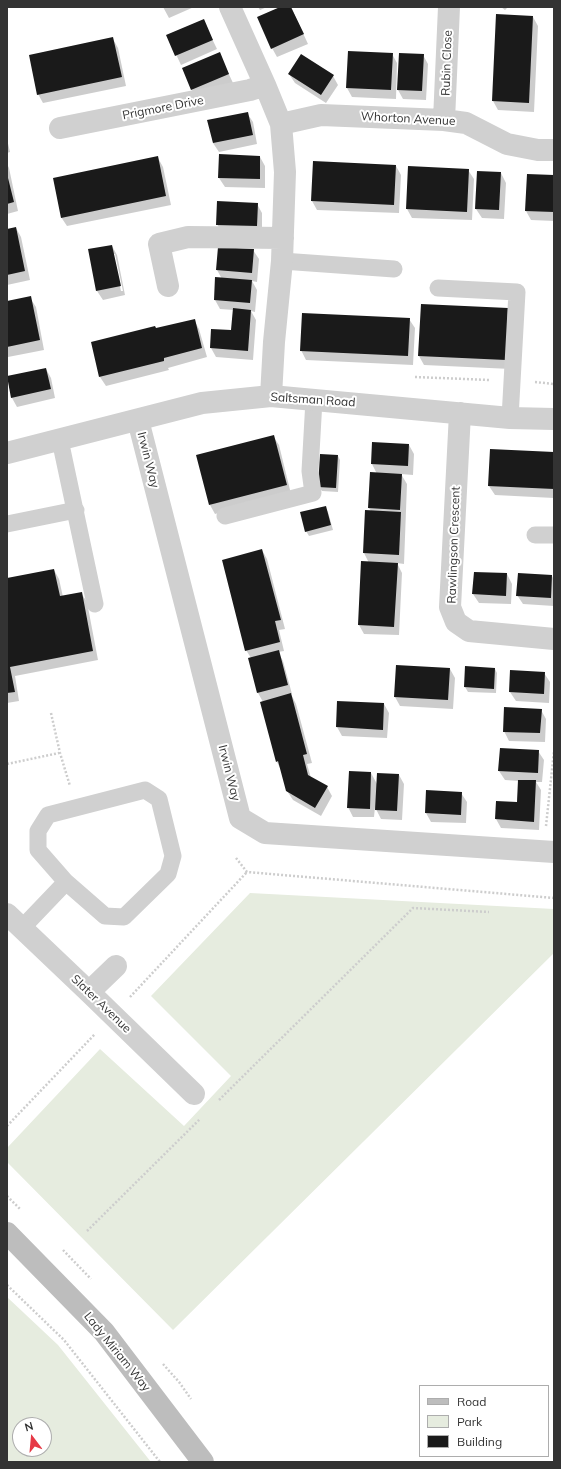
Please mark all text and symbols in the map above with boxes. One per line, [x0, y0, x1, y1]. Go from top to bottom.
street label: Rubin Close [439, 30, 455, 96]
street label: Prigmore Drive [121, 93, 205, 123]
street label: Whorton Avenue [360, 109, 456, 129]
street label: Saltsman Road [270, 390, 356, 410]
street label: Irwin Way [134, 430, 162, 490]
street label: Rawlingson Crescent [445, 486, 463, 604]
street label: Irwin Way [215, 743, 243, 803]
street label: Slater Avenue [68, 972, 134, 1036]
street label: Lady Miriam Way [81, 1309, 153, 1395]
legend [419, 1385, 549, 1457]
text: Road [457, 1394, 486, 1409]
text: Park [457, 1414, 482, 1429]
north arrow [12, 1417, 52, 1457]
text: N [23, 1419, 35, 1434]
text: Building [457, 1434, 502, 1449]

